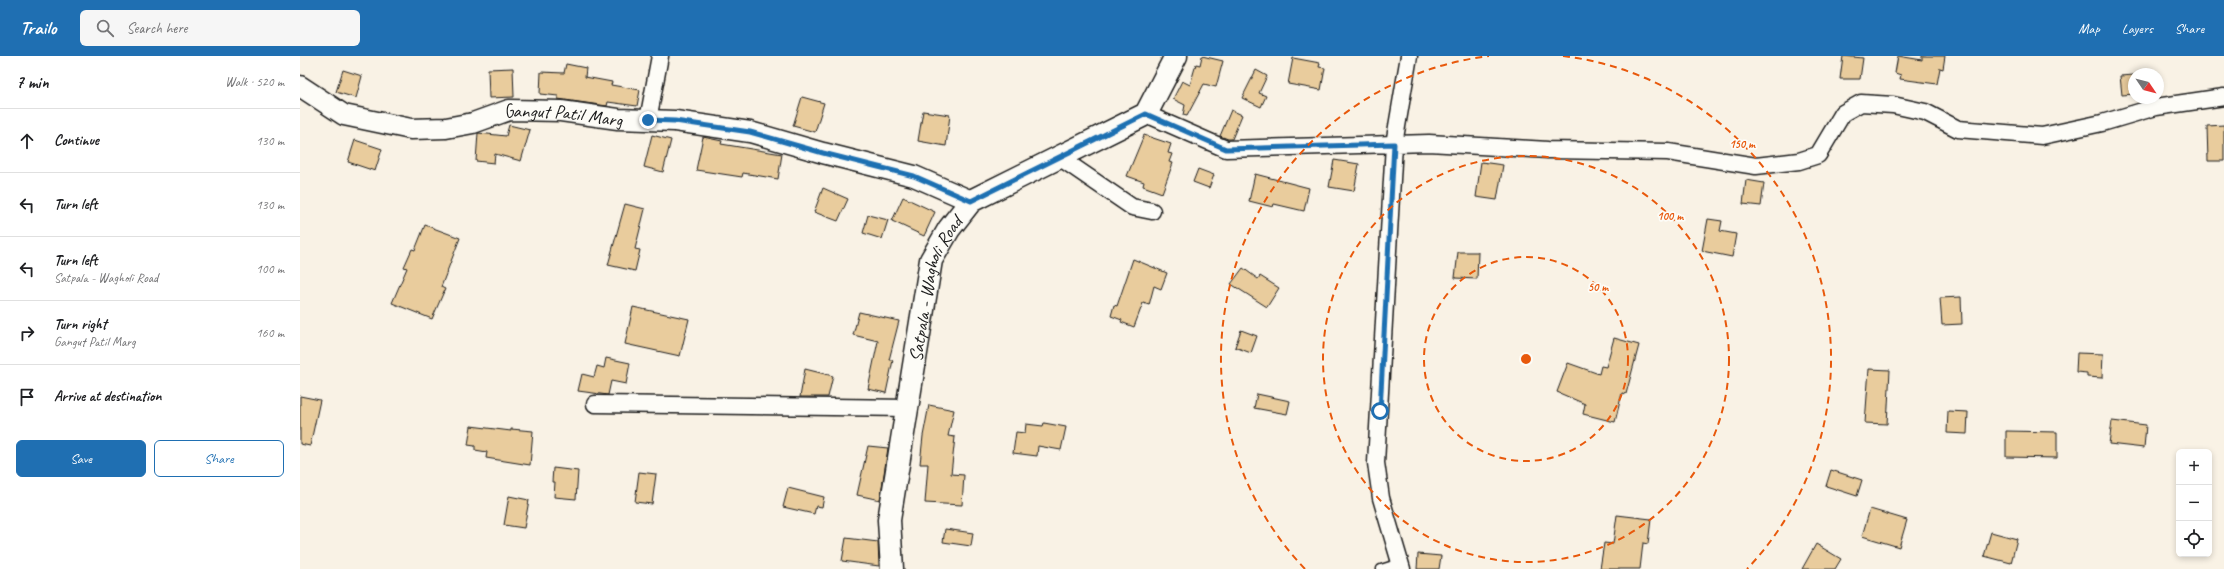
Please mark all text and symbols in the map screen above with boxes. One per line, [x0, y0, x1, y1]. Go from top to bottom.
search box [80, 10, 360, 46]
text: Trailo [20, 16, 56, 40]
icon: search [94, 17, 116, 39]
text: Search here [126, 19, 188, 38]
text: Map [2078, 20, 2100, 37]
text: Layers [2122, 20, 2153, 37]
text: Share [2175, 20, 2204, 37]
north arrow [2128, 68, 2164, 104]
text: 7 min [16, 72, 49, 93]
text: Walk · 520 m [225, 74, 284, 90]
street label: Gangut Patil Marg [500, 97, 624, 132]
route end [639, 111, 657, 129]
icon: ahead [16, 130, 38, 152]
text: Continue [54, 131, 99, 150]
text: 130 m [256, 133, 284, 149]
text: 150 m [1729, 136, 1756, 152]
icon: left [16, 194, 38, 216]
text: Turn left [54, 195, 97, 214]
text: 130 m [256, 197, 284, 213]
text: 100 m [1657, 208, 1684, 224]
street label: Satpala - Wagholi Road [904, 209, 970, 363]
text: Turn left [54, 251, 97, 270]
icon: left [16, 258, 38, 280]
text: 100 m [256, 261, 284, 277]
text: Satpala - Wagholi Road [54, 270, 158, 286]
text: 50 m [1588, 279, 1609, 295]
text: Turn right [54, 315, 107, 334]
icon: right [16, 322, 38, 344]
text: 160 m [256, 325, 284, 341]
text: Gangut Patil Marg [54, 334, 136, 350]
centre of rings [1519, 352, 1533, 366]
icon: arrive [16, 386, 38, 408]
text: Arrive at destination [54, 387, 161, 406]
route start [1371, 402, 1389, 420]
button: Save [16, 440, 146, 477]
button: Share [154, 440, 284, 477]
map controls [2176, 449, 2212, 557]
button: + [2176, 449, 2212, 485]
button: − [2176, 485, 2212, 521]
button: locate [2176, 521, 2212, 557]

